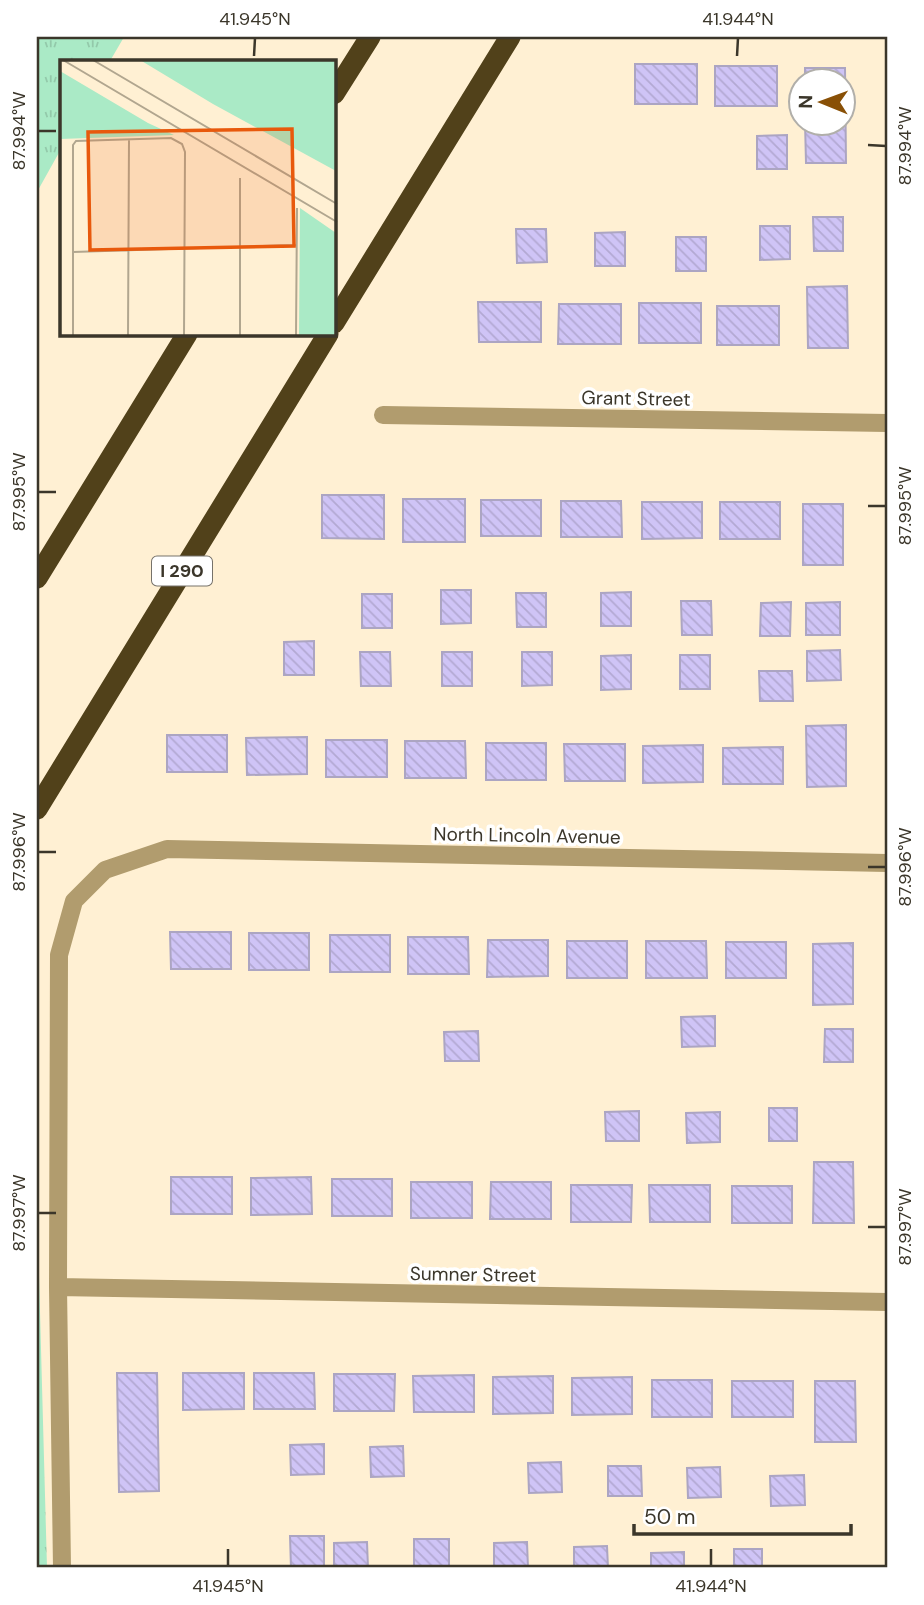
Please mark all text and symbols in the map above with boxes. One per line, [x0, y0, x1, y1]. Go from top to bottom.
text: 41.945°N [219, 7, 291, 31]
text: 41.944°N [702, 7, 774, 31]
inset map [60, 60, 336, 336]
north arrow [788, 66, 858, 136]
text: 87.994°W [7, 91, 31, 171]
text: N [793, 95, 818, 109]
text: 87.994°W [893, 106, 917, 186]
street label: Grant Street [581, 385, 691, 412]
text: 87.995°W [7, 452, 31, 532]
text: 87.995°W [893, 466, 917, 546]
road number: I 290 [152, 556, 212, 586]
text: 87.996°W [7, 812, 31, 892]
street label: North Lincoln Avenue [433, 821, 621, 850]
text: 87.996°W [893, 827, 917, 907]
text: 87.997°W [7, 1174, 31, 1252]
text: 87.997°W [893, 1188, 917, 1266]
street label: Sumner Street [410, 1261, 536, 1288]
scale bar [634, 1493, 850, 1537]
text: 50 m [644, 1503, 695, 1531]
text: 41.945°N [192, 1574, 264, 1598]
text: 41.944°N [675, 1574, 747, 1598]

